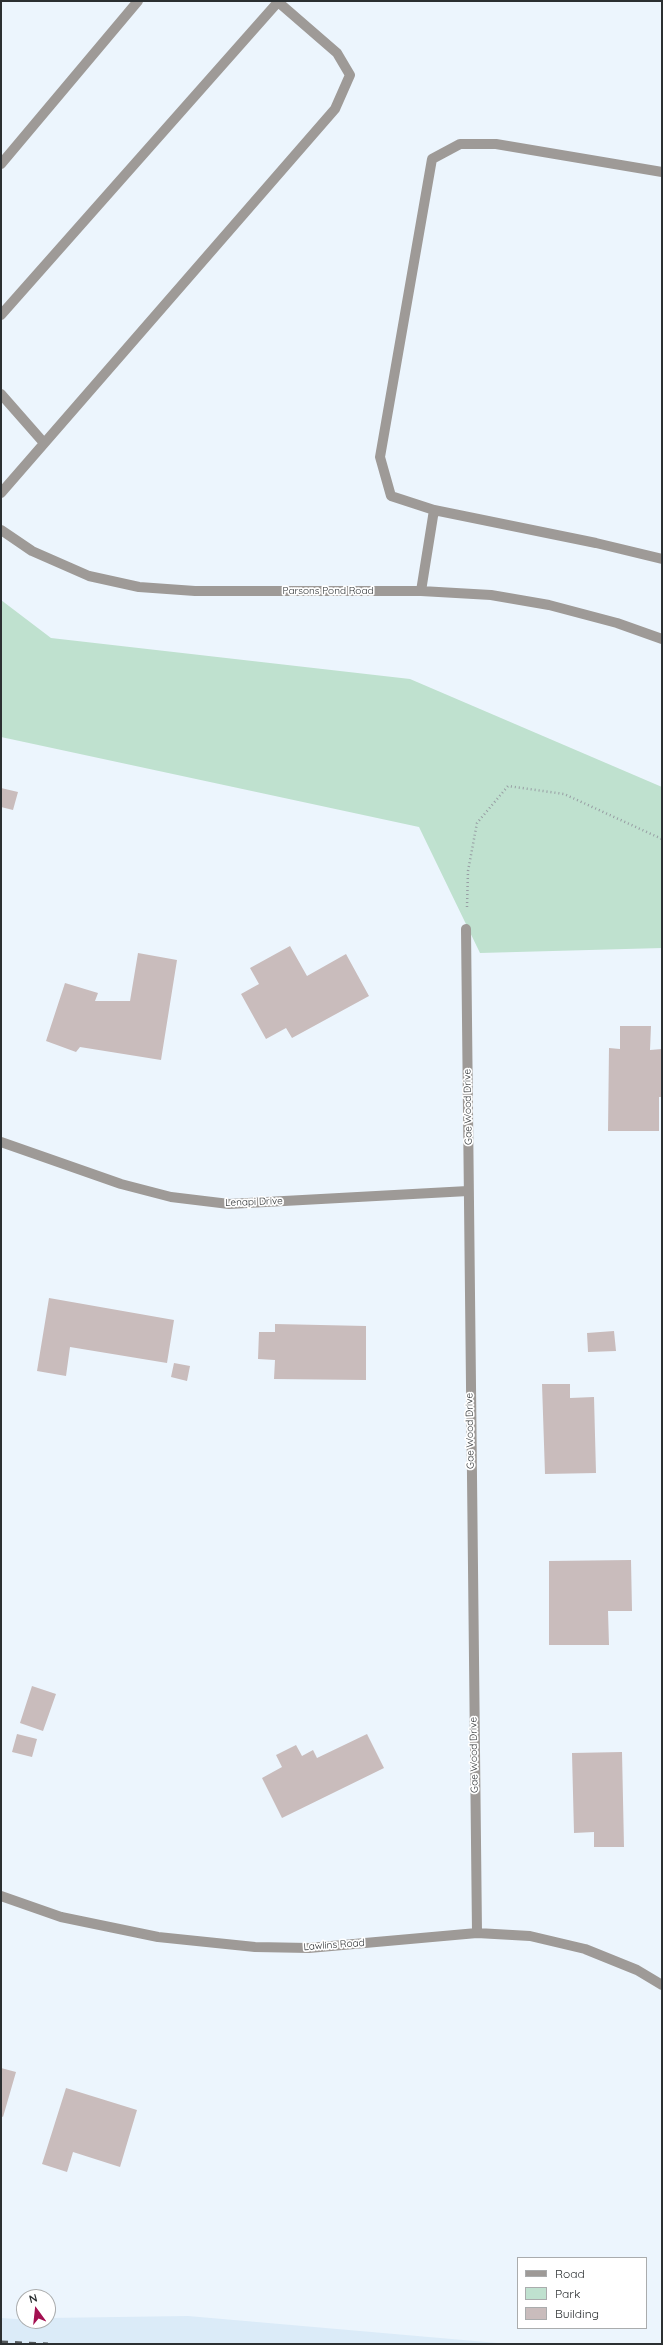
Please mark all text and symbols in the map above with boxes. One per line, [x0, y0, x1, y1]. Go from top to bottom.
street label: Parsons Pond Road [282, 585, 374, 597]
street label: Gae Wood Drive [461, 1069, 475, 1145]
street label: Lenapi Drive [225, 1195, 283, 1209]
street label: Gae Wood Drive [463, 1393, 477, 1469]
street label: Gae Wood Drive [467, 1717, 481, 1793]
street label: Lawlins Road [303, 1937, 365, 1953]
legend [517, 2257, 647, 2329]
text: Road [555, 2266, 585, 2281]
text: Park [555, 2286, 580, 2301]
north arrow [16, 2289, 56, 2329]
text: N [27, 2291, 39, 2306]
text: Building [555, 2306, 599, 2321]

